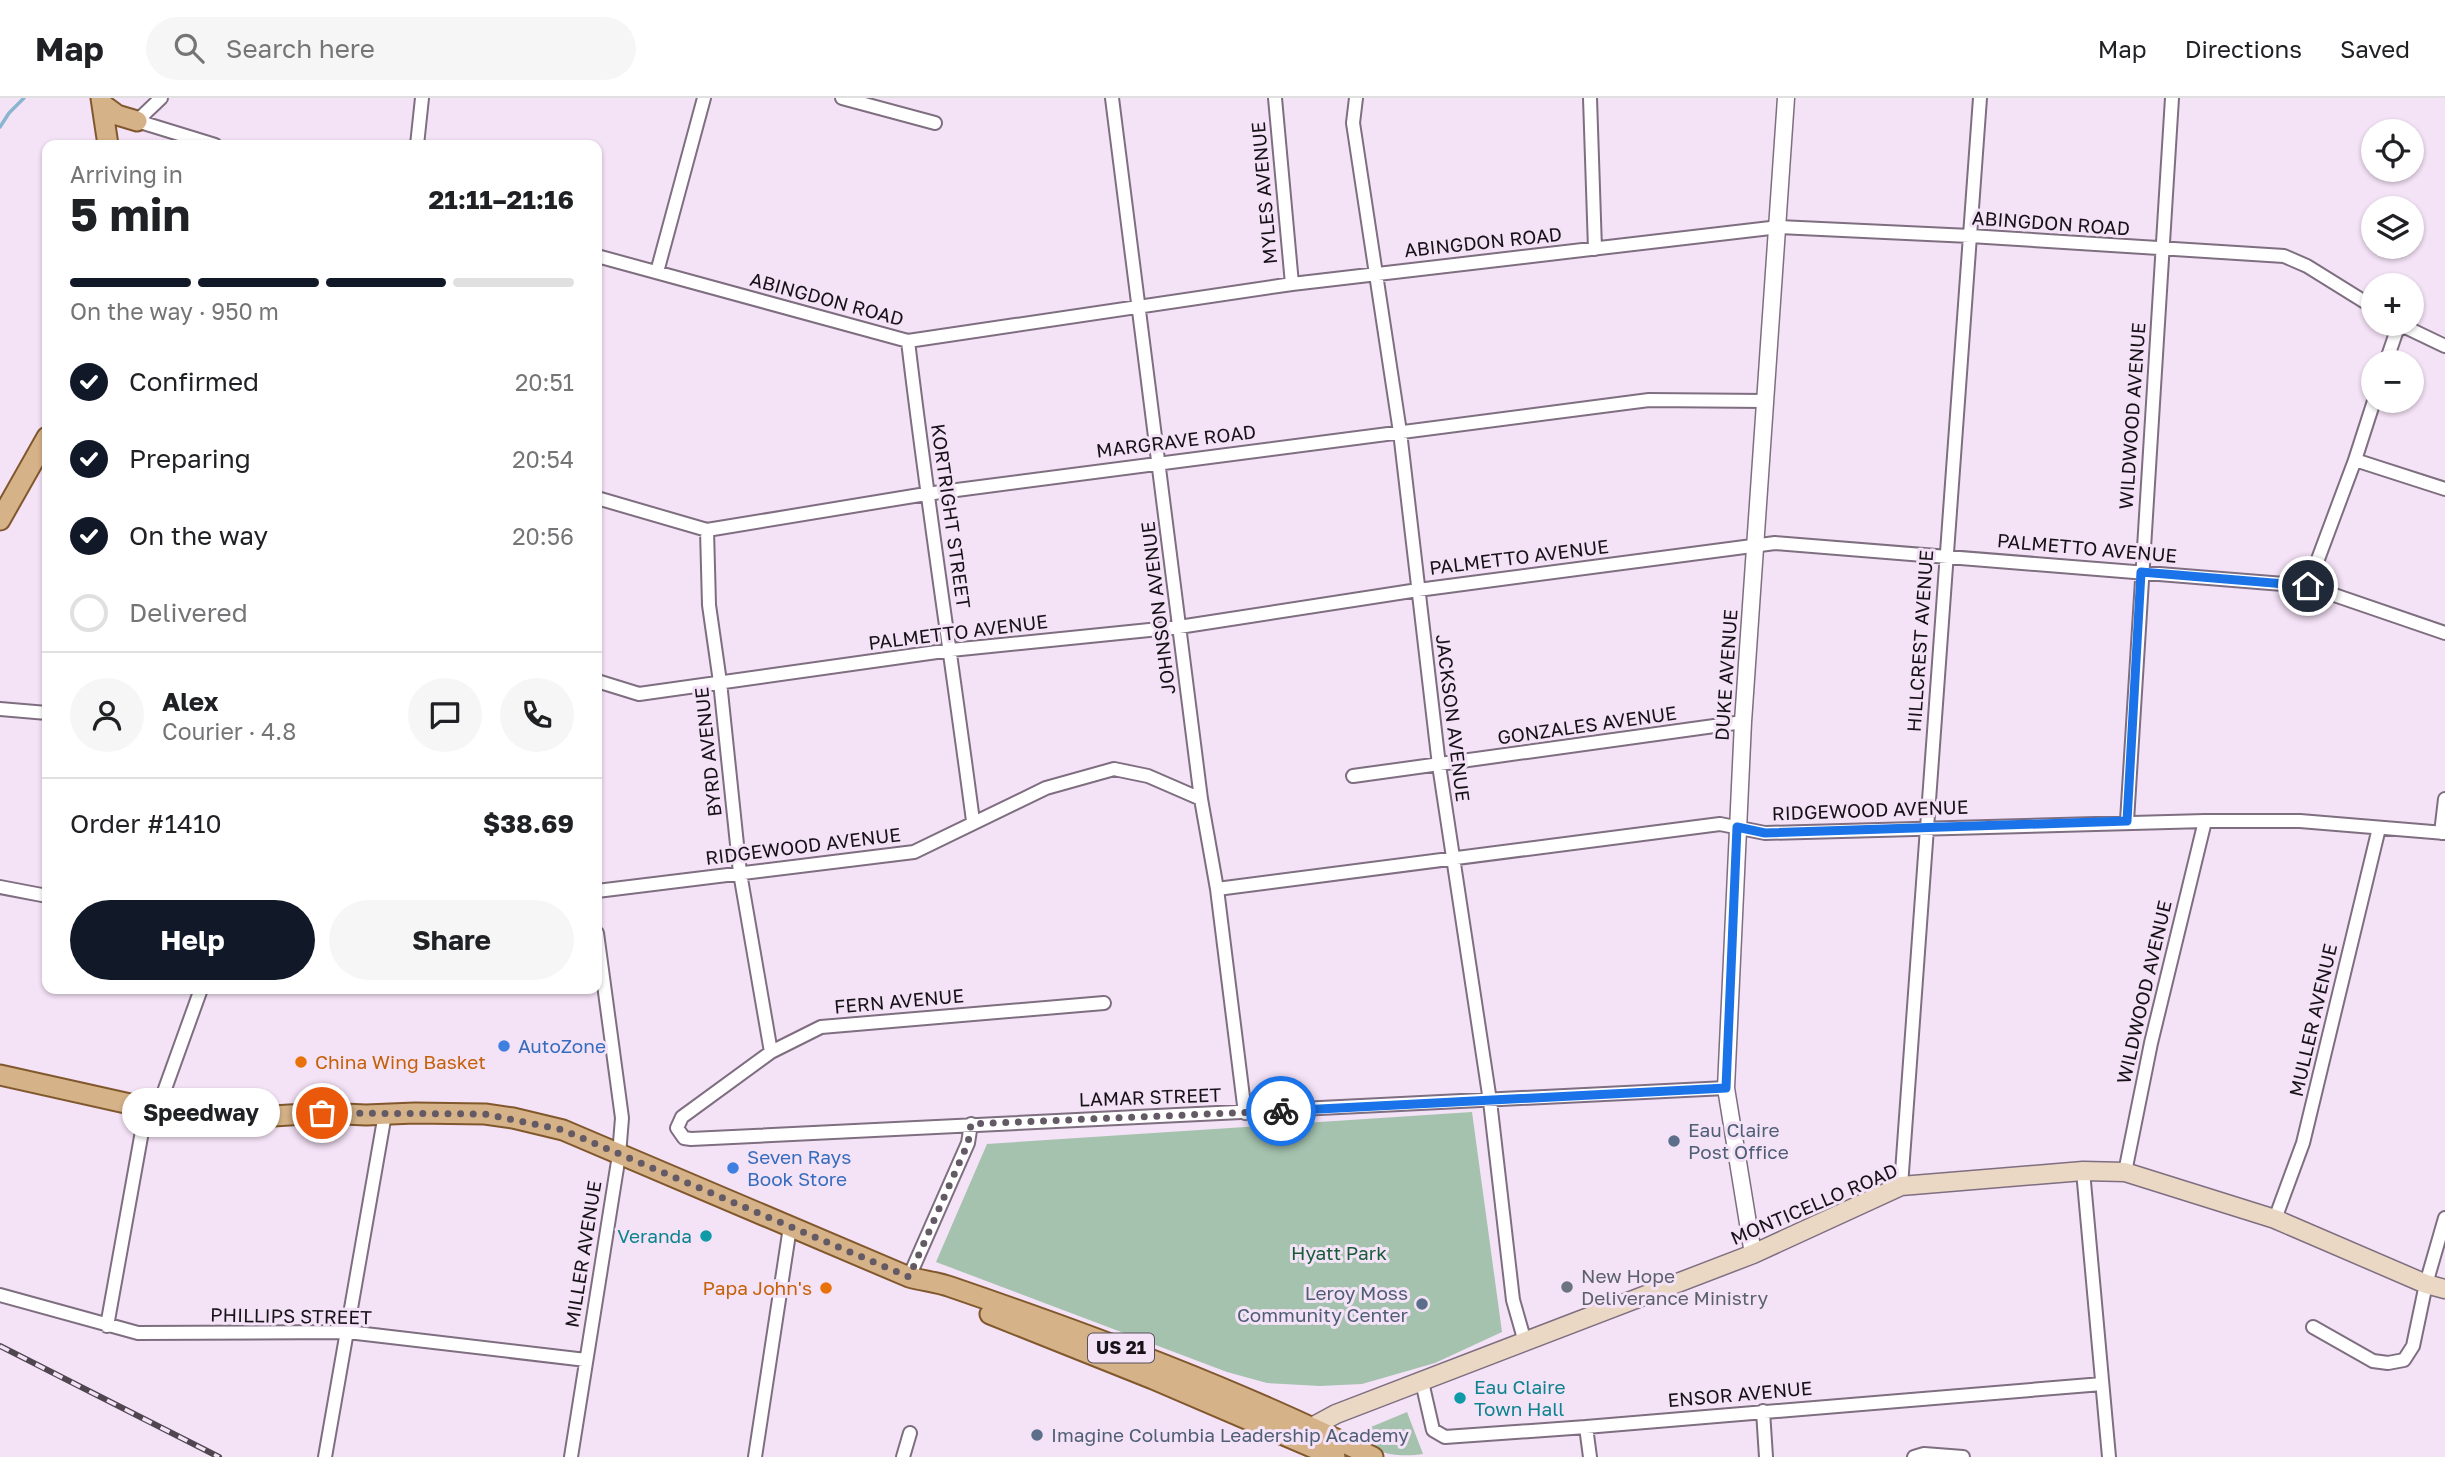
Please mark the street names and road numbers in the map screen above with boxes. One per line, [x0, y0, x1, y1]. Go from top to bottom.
street label: MYLES AVENUE [1246, 121, 1281, 265]
street label: ABINGDON ROAD [1971, 206, 2131, 239]
street label: ABINGDON ROAD [1403, 222, 1563, 261]
street label: ABINGDON ROAD [748, 267, 907, 330]
street label: WILDWOOD AVENUE [2113, 322, 2150, 510]
street label: MARGRAVE ROAD [1095, 419, 1257, 462]
street label: KORTRIGHT STREET [927, 422, 976, 610]
street label: JOHNSON AVENUE [1135, 520, 1180, 696]
street label: PALMETTO AVENUE [1996, 528, 2178, 567]
street label: PALMETTO AVENUE [1428, 534, 1610, 579]
street label: HILLCREST AVENUE [1902, 549, 1937, 733]
street label: DUKE AVENUE [1709, 608, 1742, 742]
street label: PALMETTO AVENUE [867, 609, 1049, 654]
street label: JACKSON AVENUE [1432, 633, 1475, 803]
street label: BYRD AVENUE [689, 686, 726, 818]
street label: GONZALES AVENUE [1496, 701, 1678, 748]
street label: RIDGEWOOD AVENUE [1771, 795, 1969, 824]
street label: RIDGEWOOD AVENUE [704, 822, 902, 869]
street label: WILDWOOD AVENUE [2111, 898, 2176, 1086]
street label: MULLER AVENUE [2284, 941, 2341, 1099]
street label: FERN AVENUE [833, 983, 965, 1018]
street label: LAMAR STREET [1078, 1083, 1222, 1110]
street label: MONTICELLO ROAD [1727, 1158, 1901, 1249]
street label: MILLER AVENUE [560, 1179, 605, 1329]
street label: PHILLIPS STREET [210, 1303, 372, 1328]
road number: US 21 [1088, 1334, 1154, 1363]
street label: ENSOR AVENUE [1667, 1376, 1813, 1411]

